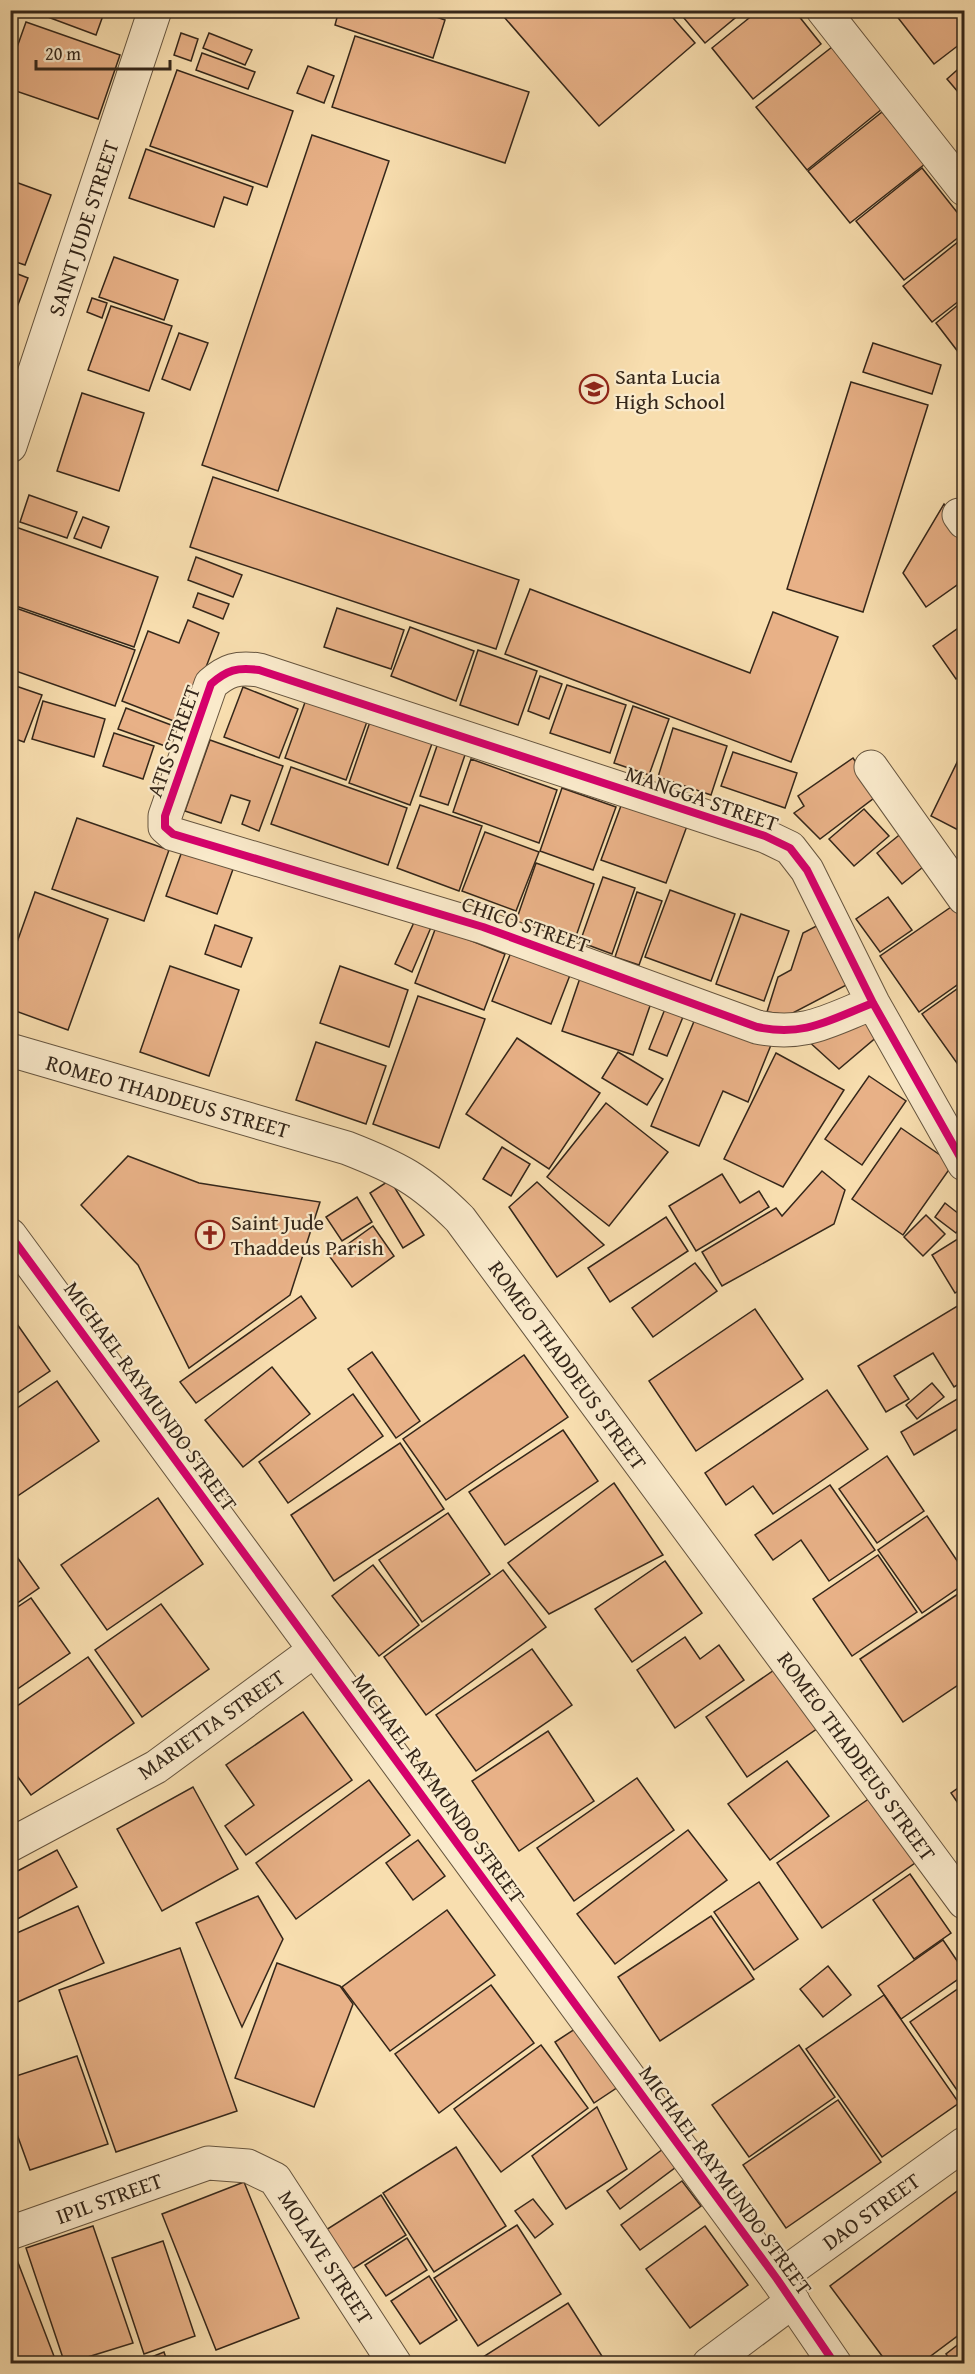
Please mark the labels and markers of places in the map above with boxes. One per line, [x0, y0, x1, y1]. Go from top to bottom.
place label: Santa Lucia High School [615, 360, 725, 417]
school or university icon: Santa Lucia High School [578, 373, 610, 405]
place label: Saint Jude Thaddeus Parish [231, 1206, 385, 1263]
church icon: Saint Jude Thaddeus Parish [194, 1219, 226, 1251]

